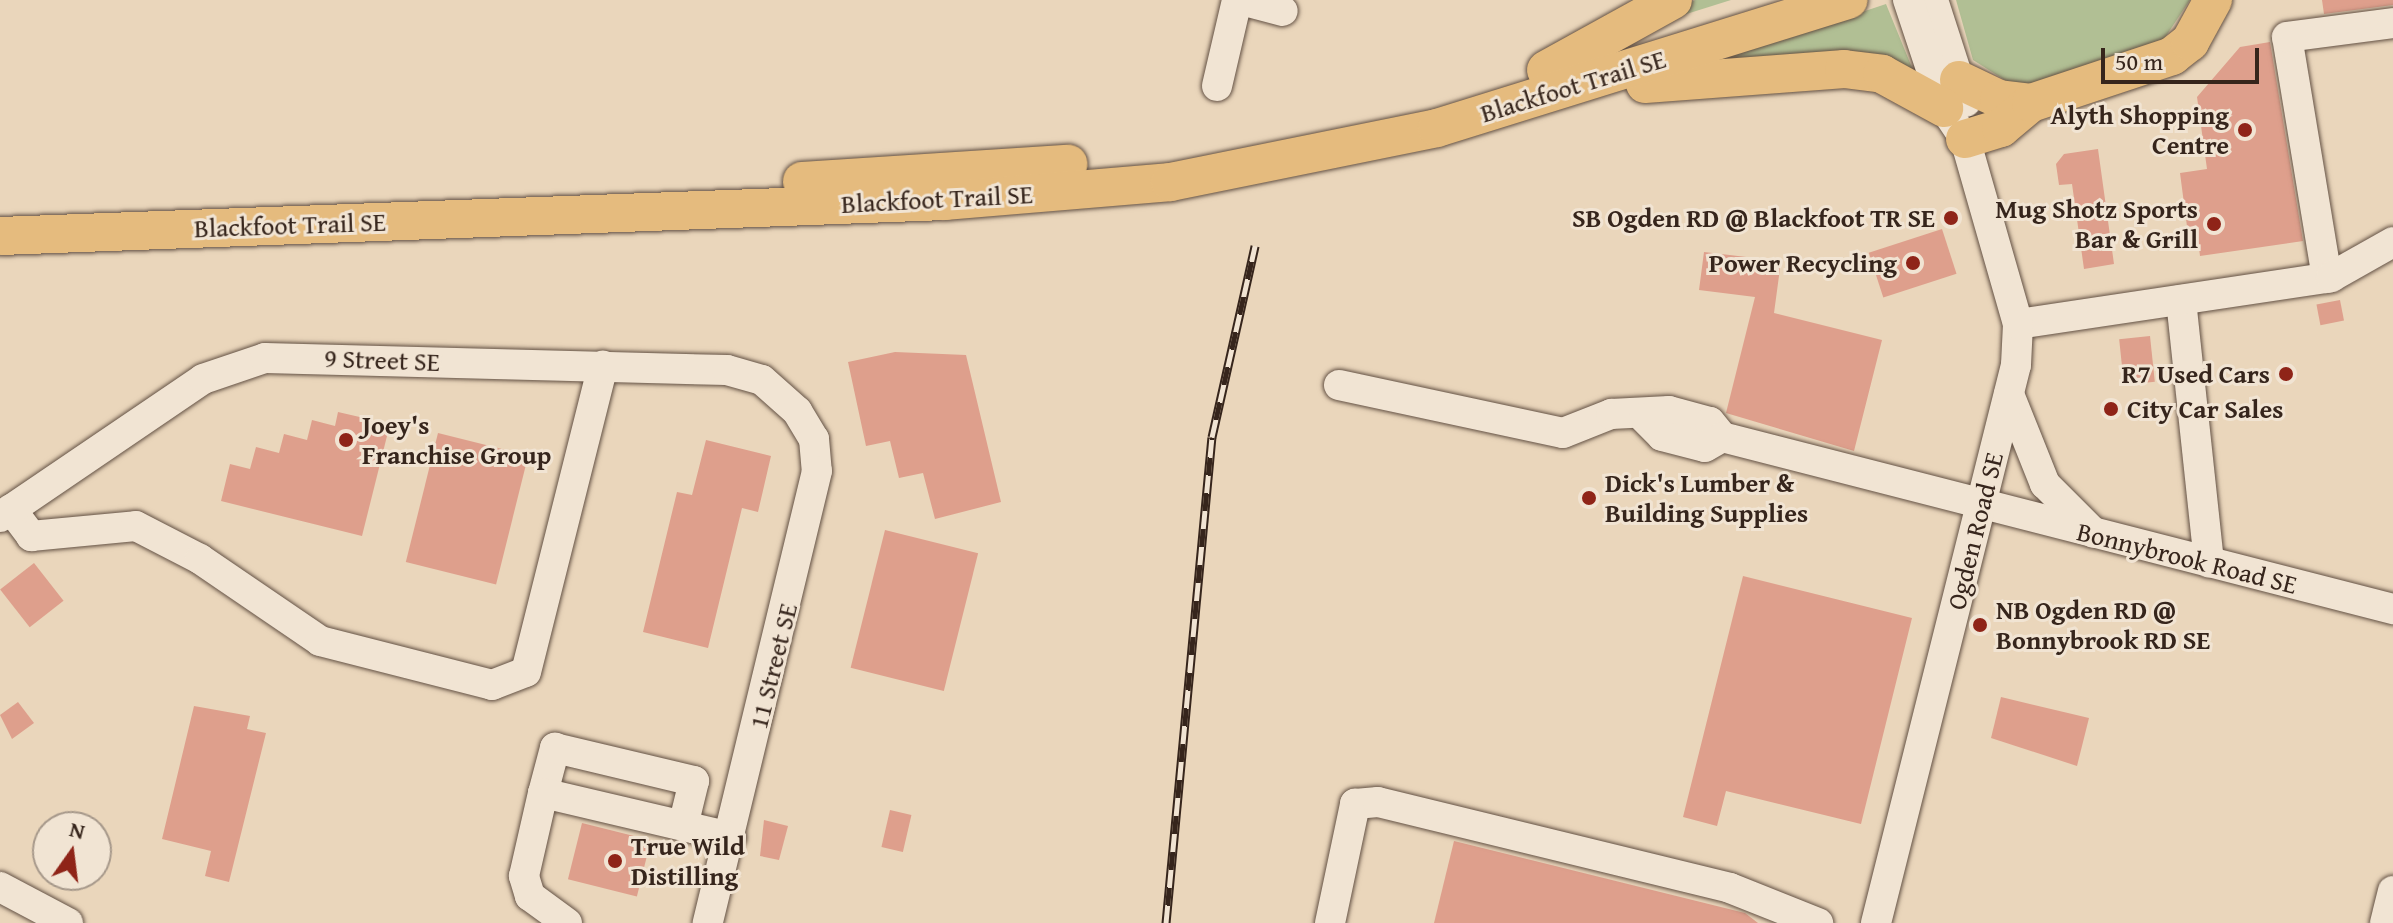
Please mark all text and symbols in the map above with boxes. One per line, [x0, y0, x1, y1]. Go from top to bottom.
scale bar [2105, 32, 2263, 82]
street label: Blackfoot Trail SE [1477, 43, 1669, 129]
text: 50 m [2115, 44, 2163, 79]
place label: Alyth Shopping Centre [2051, 99, 2229, 160]
marker: Alyth Shopping Centre [2236, 121, 2254, 139]
street label: Blackfoot Trail SE [840, 178, 1034, 220]
place label: Mug Shotz Sports Bar & Grill [1995, 193, 2198, 254]
place label: SB Ogden RD @ Blackfoot TR SE [1572, 202, 1935, 234]
street label: Blackfoot Trail SE [194, 206, 386, 244]
marker: SB Ogden RD @ Blackfoot TR SE [1942, 209, 1960, 227]
marker: Mug Shotz Sports Bar & Grill [2205, 215, 2223, 233]
place label: Power Recycling [1709, 247, 1897, 279]
marker: Power Recycling [1904, 254, 1922, 272]
street label: 9 Street SE [324, 342, 440, 378]
place label: R7 Used Cars [2121, 358, 2270, 390]
marker: R7 Used Cars [2277, 365, 2295, 383]
place label: City Car Sales [2127, 393, 2283, 425]
marker: City Car Sales [2102, 400, 2120, 418]
place label: Joey's Franchise Group [362, 409, 551, 470]
marker: Joey's Franchise Group [337, 431, 355, 449]
street label: Ogden Road SE [1940, 449, 2010, 613]
place label: Dick's Lumber & Building Supplies [1605, 467, 1808, 528]
marker: Dick's Lumber & Building Supplies [1580, 489, 1598, 507]
street label: Bonnybrook Road SE [2074, 516, 2300, 600]
place label: NB Ogden RD @ Bonnybrook RD SE [1996, 594, 2210, 656]
street label: 11 Street SE [742, 600, 804, 732]
marker: NB Ogden RD @ Bonnybrook RD SE [1971, 616, 1989, 634]
north arrow [32, 811, 112, 891]
text: N [66, 812, 88, 847]
place label: True Wild Distilling [631, 830, 745, 892]
marker: True Wild Distilling [606, 852, 624, 870]

